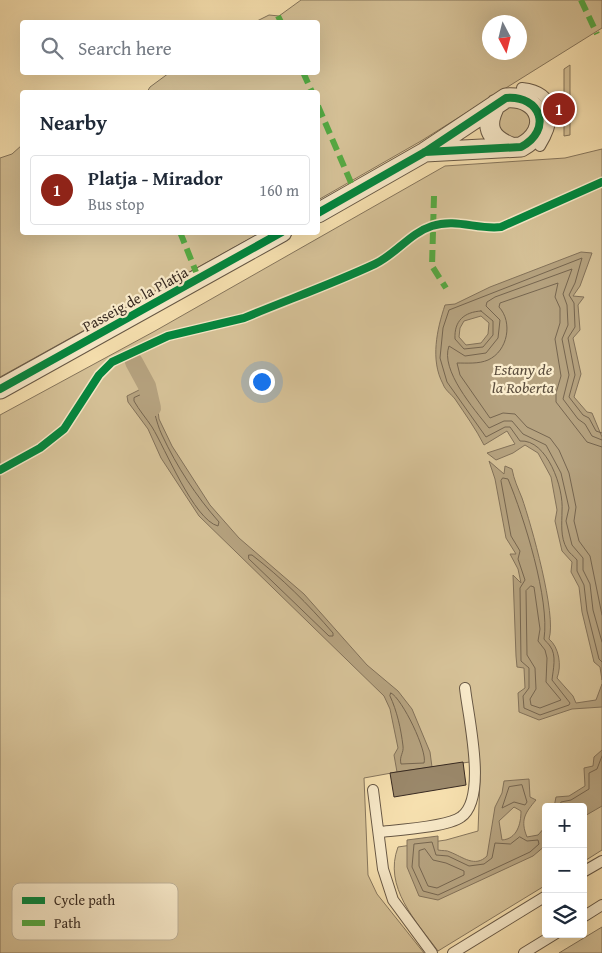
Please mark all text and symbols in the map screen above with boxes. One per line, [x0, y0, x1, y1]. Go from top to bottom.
north arrow [482, 15, 527, 60]
search box [20, 20, 320, 75]
icon: search [38, 34, 66, 62]
text: Search here [78, 34, 172, 62]
pin: 1 [543, 90, 575, 128]
text: Nearby [40, 107, 107, 138]
text: Platja - Mirador [88, 164, 223, 192]
text: 1 [53, 178, 61, 202]
text: 160 m [259, 178, 299, 202]
text: Bus stop [88, 192, 144, 216]
street label: Passeig de la Platja [78, 261, 192, 337]
water label: Estany de la Roberta [492, 357, 555, 399]
your location [249, 369, 275, 395]
map controls [542, 803, 587, 938]
button: + [542, 803, 587, 848]
button: − [542, 848, 587, 893]
legend [12, 883, 178, 940]
text: Cycle path [54, 890, 115, 910]
button: layers [542, 893, 587, 938]
text: Path [54, 913, 81, 933]

